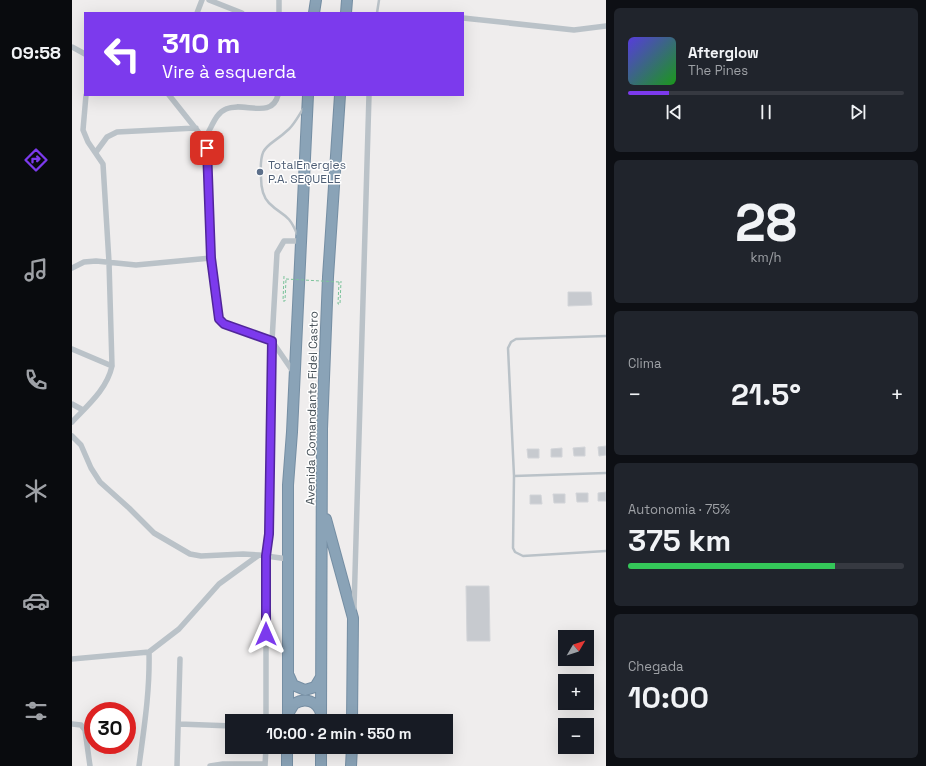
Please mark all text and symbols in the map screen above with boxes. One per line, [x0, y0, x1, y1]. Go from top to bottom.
text: 310 m [162, 25, 240, 61]
icon: left [96, 28, 148, 80]
text: 09:58 [11, 41, 61, 64]
text: Afterglow [688, 43, 759, 62]
text: Vire à esquerda [162, 60, 296, 83]
text: The Pines [688, 62, 748, 79]
icon: previous [663, 101, 685, 123]
icon: pause [755, 101, 777, 123]
icon: next [847, 101, 869, 123]
pin [190, 131, 224, 165]
icon: arrive [196, 137, 218, 159]
icon: directions [22, 146, 50, 174]
place label: TotalEnergies P.A. SEQUELE [268, 157, 346, 187]
marker: TotalEnergies P.A. SEQUELE [255, 167, 265, 177]
text: 28 [735, 190, 797, 256]
text: km/h [751, 249, 781, 266]
icon: music [22, 256, 50, 284]
street label: Avenida Comandante Fidel Castro [302, 311, 322, 505]
text: Clima [628, 355, 661, 372]
icon: phone [22, 366, 50, 394]
text: 21.5° [731, 375, 801, 414]
text: − [628, 380, 642, 408]
text: + [890, 380, 904, 408]
icon: climate [22, 477, 50, 505]
text: Autonomia · 75% [628, 501, 730, 518]
text: 375 km [628, 521, 731, 560]
icon: car [22, 587, 50, 615]
position arrow [245, 613, 287, 655]
north arrow [558, 630, 594, 666]
map controls [558, 630, 594, 754]
text: Chegada [628, 658, 684, 675]
button: + [558, 674, 594, 710]
text: 10:00 [628, 678, 709, 717]
icon: filters [22, 697, 50, 725]
speed limit sign: 30 [84, 702, 136, 754]
button: − [558, 718, 594, 754]
text: 10:00 · 2 min · 550 m [266, 724, 412, 743]

